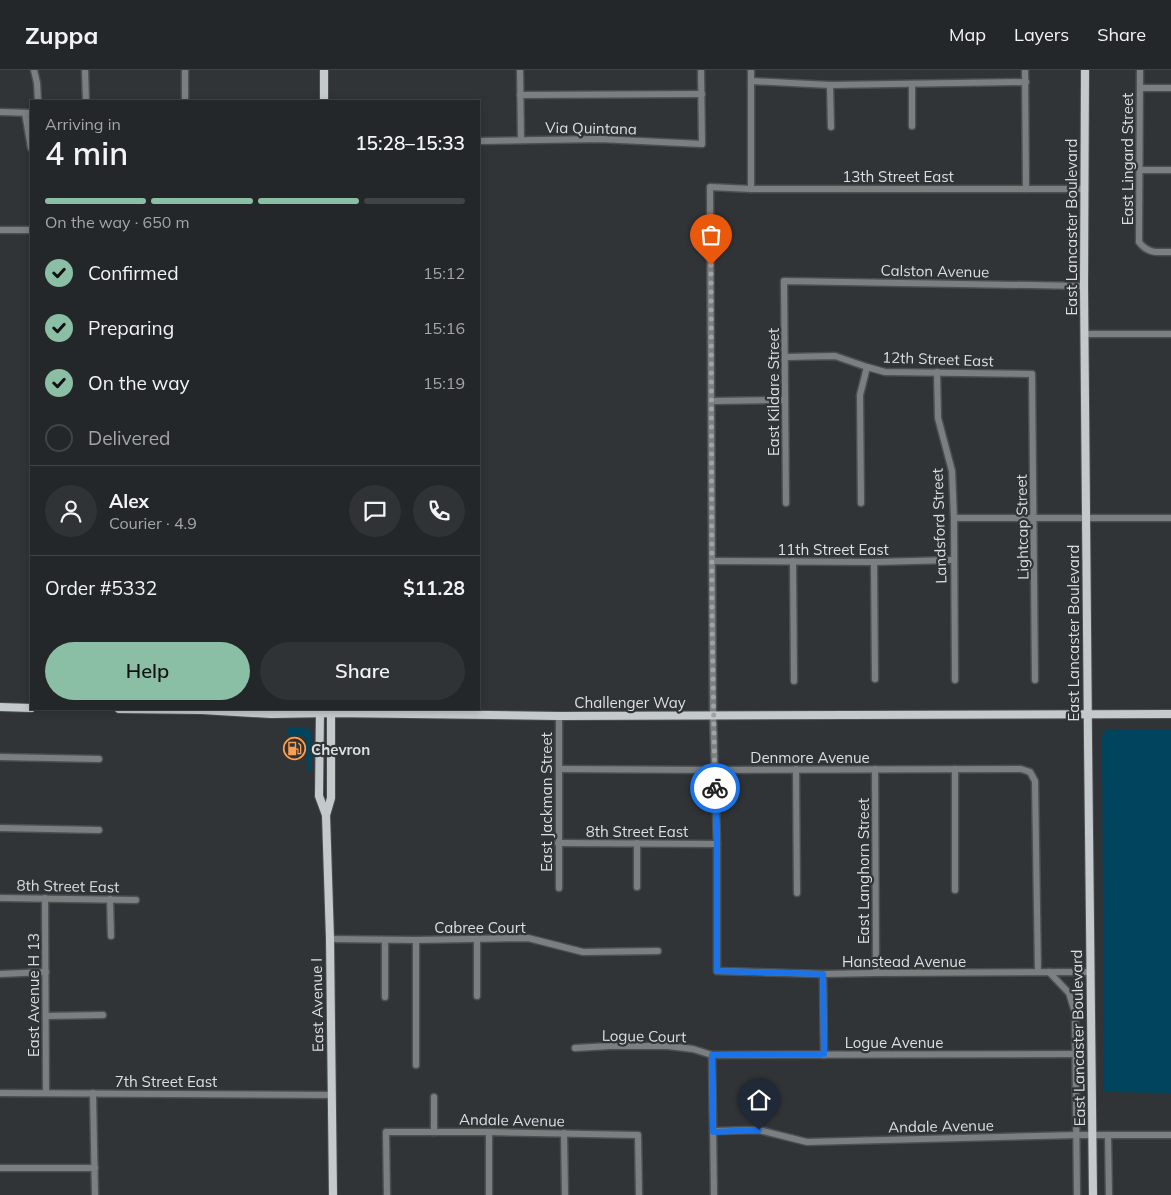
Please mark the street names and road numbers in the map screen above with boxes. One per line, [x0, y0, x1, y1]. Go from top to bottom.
street label: East Lingard Street [1118, 93, 1137, 225]
street label: Via Quintana [545, 118, 637, 138]
street label: East Lancaster Boulevard [1062, 139, 1081, 315]
street label: 13th Street East [842, 167, 954, 186]
street label: Calston Avenue [881, 261, 989, 281]
street label: East Kildare Street [764, 328, 783, 456]
street label: 12th Street East [882, 348, 994, 370]
street label: Landsford Street [927, 468, 951, 584]
street label: Lightcap Street [1012, 474, 1032, 580]
street label: 11th Street East [777, 540, 889, 559]
street label: East Lancaster Boulevard [1064, 545, 1083, 721]
street label: Challenger Way [574, 693, 686, 712]
street label: East Jackman Street [537, 732, 556, 872]
street label: Denmore Avenue [750, 748, 870, 767]
street label: East Langhorn Street [854, 798, 873, 944]
street label: 8th Street East [586, 822, 688, 841]
street label: 8th Street East [17, 876, 119, 896]
street label: Cabree Court [434, 918, 526, 937]
street label: East Avenue H 13 [24, 933, 43, 1057]
street label: East Lancaster Boulevard [1067, 949, 1089, 1127]
street label: Hanstead Avenue [842, 952, 966, 971]
street label: East Avenue I [307, 958, 327, 1052]
street label: Logue Court [602, 1026, 686, 1046]
street label: Logue Avenue [845, 1033, 943, 1052]
street label: 7th Street East [115, 1072, 217, 1091]
street label: Andale Avenue [459, 1110, 565, 1130]
street label: Andale Avenue [888, 1116, 994, 1136]

